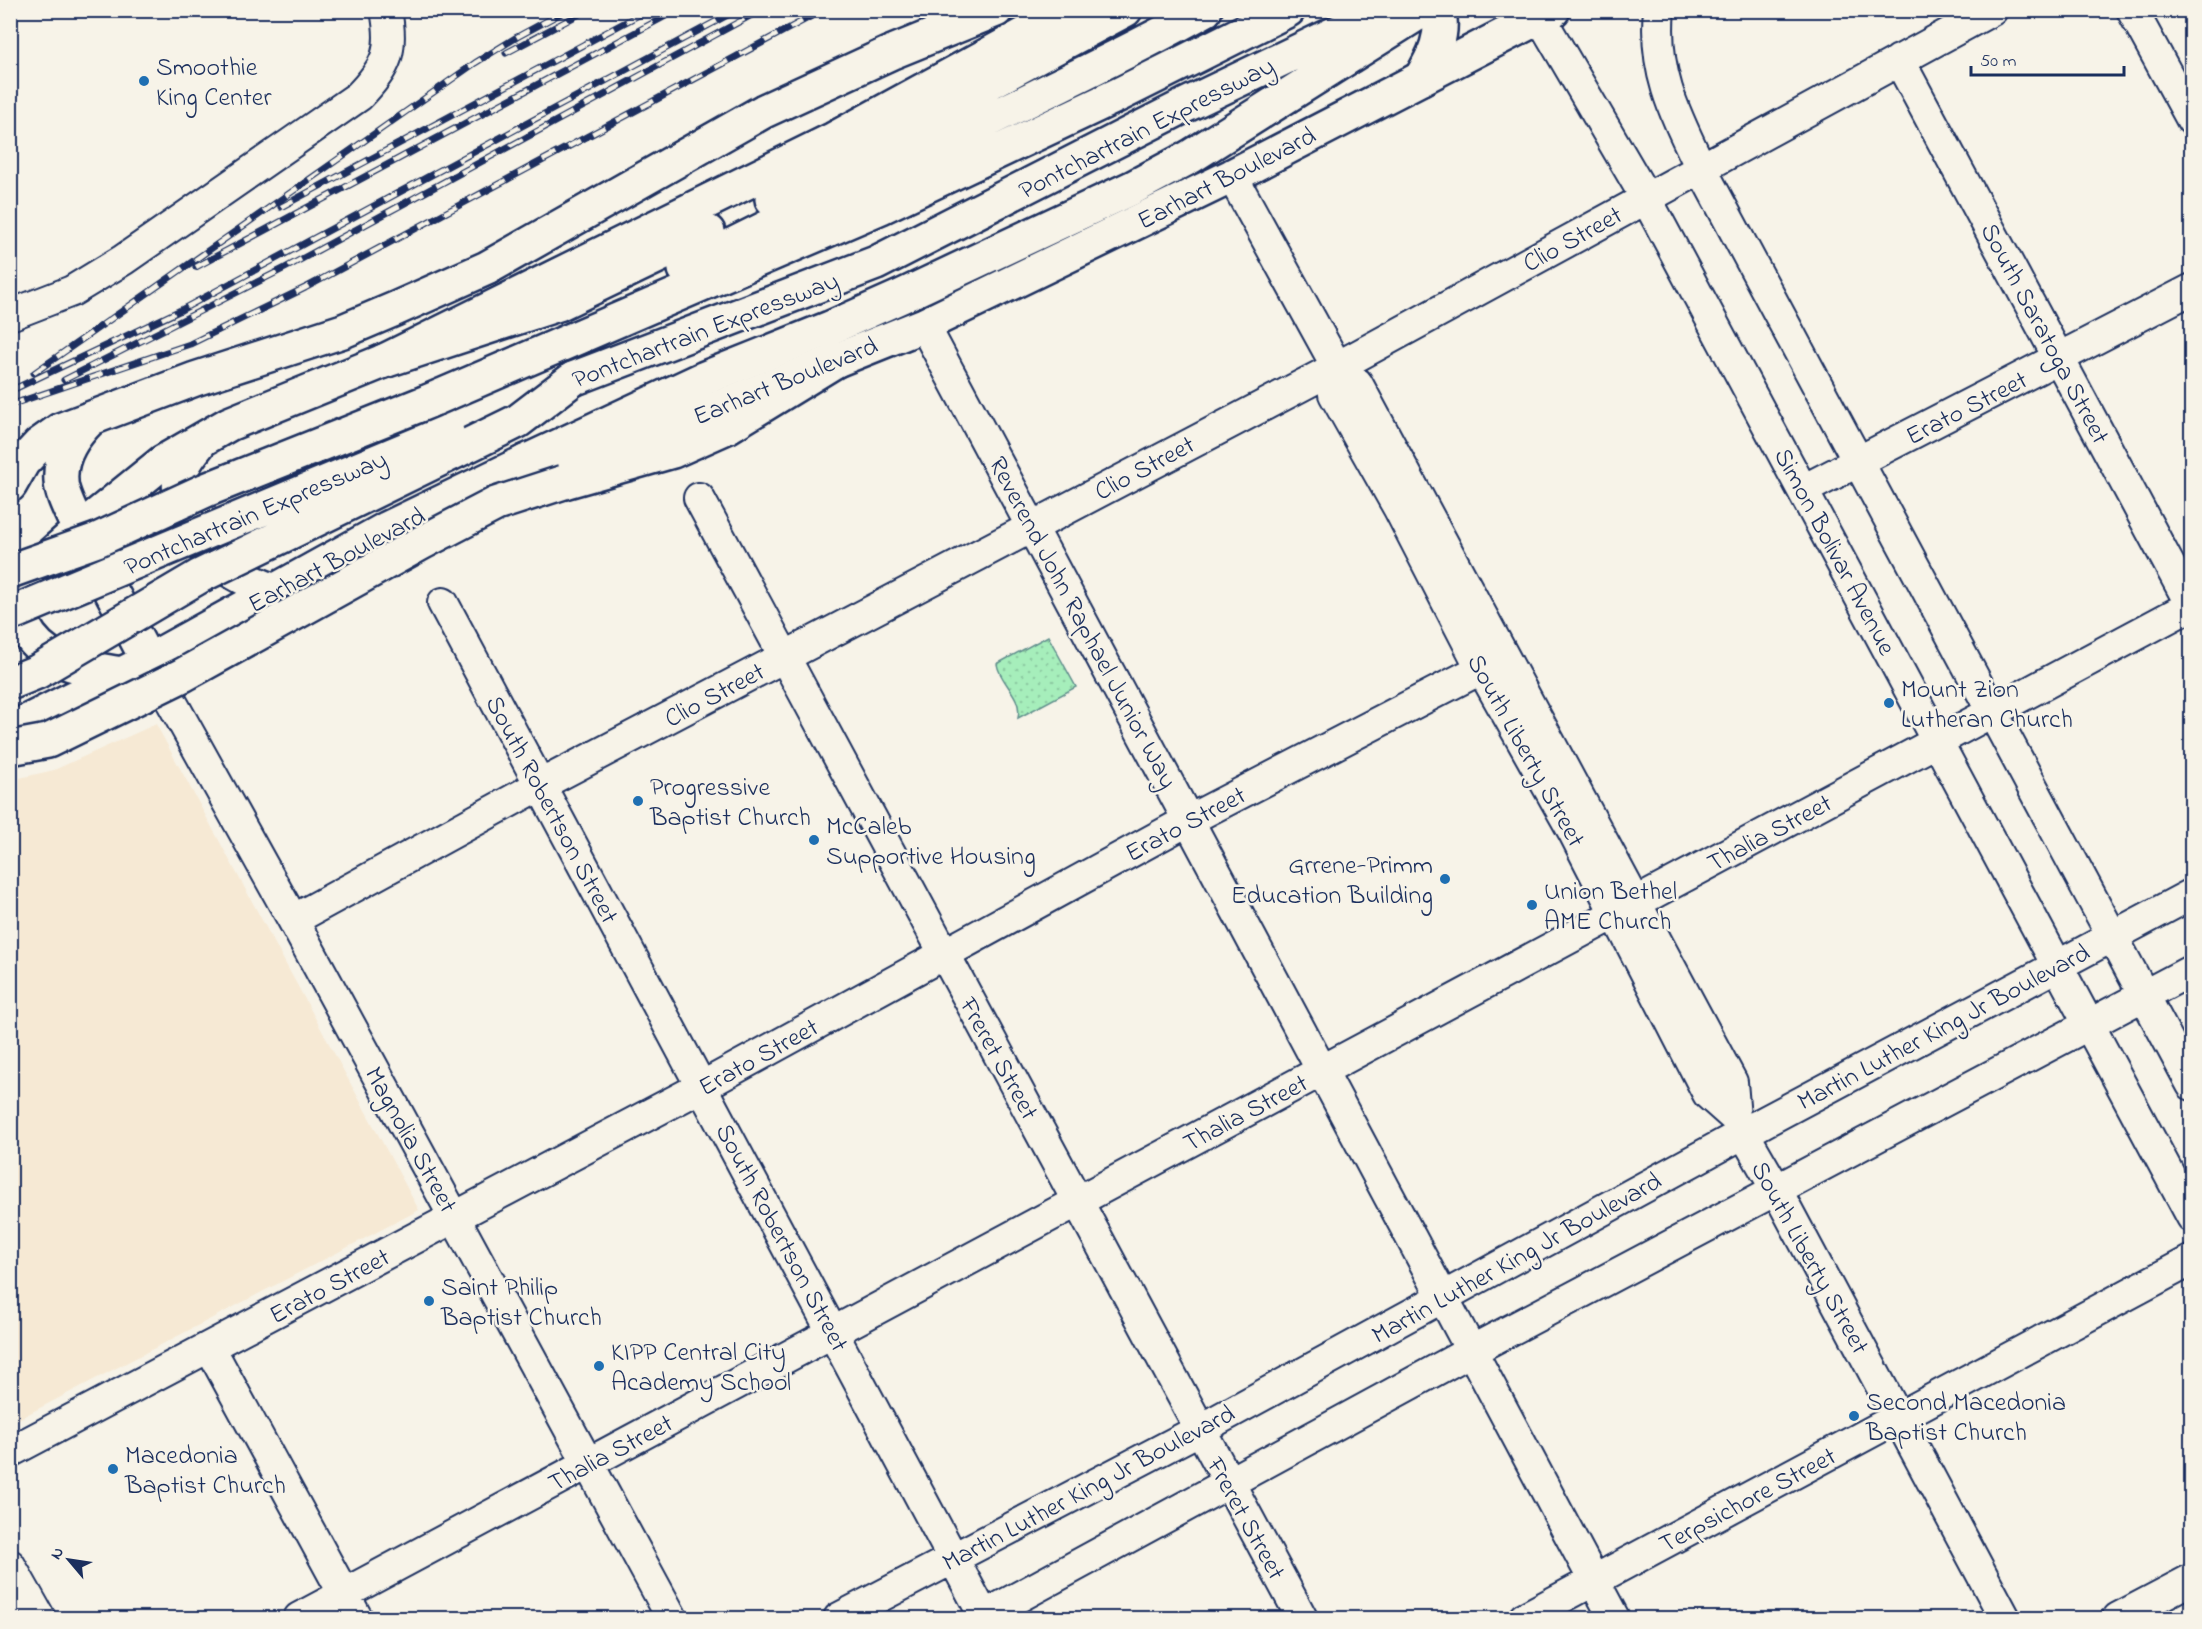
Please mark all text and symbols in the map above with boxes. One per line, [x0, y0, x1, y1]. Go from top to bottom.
scale bar [1971, 39, 2124, 77]
street label: Pontchartrain Expressway [1013, 49, 1282, 211]
text: 50 m [1980, 49, 2017, 75]
place label: Smoothie King Center [156, 50, 272, 118]
marker: Smoothie King Center [137, 74, 151, 88]
street label: Earhart Boulevard [1131, 118, 1324, 241]
street label: Clio Street [1517, 197, 1630, 284]
street label: South Saratoga Street [1969, 217, 2118, 452]
street label: Pontchartrain Expressway [567, 263, 845, 400]
street label: Earhart Boulevard [688, 328, 885, 437]
street label: Erato Street [1900, 363, 2035, 457]
street label: Clio Street [1088, 427, 1203, 512]
street label: Pontchartrain Expressway [119, 442, 394, 587]
street label: Simon Bolivar Avenue [1763, 442, 1904, 663]
street label: Reverend John Raphael Junior Way [977, 450, 1185, 796]
street label: Earhart Boulevard [242, 499, 433, 624]
street label: South Liberty Street [1456, 648, 1593, 855]
street label: Clio Street [658, 654, 773, 739]
place label: Mount Zion Lutheran Church [1901, 672, 2073, 740]
street label: South Robertson Street [474, 690, 627, 931]
marker: Mount Zion Lutheran Church [1882, 696, 1896, 710]
place label: Progressive Baptist Church [649, 770, 811, 838]
street label: Erato Street [1119, 778, 1254, 873]
street label: Thalia Street [1701, 786, 1840, 883]
marker: Progressive Baptist Church [631, 794, 645, 808]
place label: McCaleb Supportive Housing [826, 809, 1036, 877]
marker: McCaleb Supportive Housing [807, 833, 821, 847]
place label: Grrene-Primm Education Building [1231, 848, 1433, 916]
marker: Grrene-Primm Education Building [1438, 872, 1452, 886]
place label: Union Bethel AME Church [1544, 874, 1677, 942]
marker: Union Bethel AME Church [1525, 898, 1539, 912]
street label: Martin Luther King Jr Boulevard [1791, 935, 2098, 1122]
street label: Freret Street [948, 990, 1047, 1128]
street label: Erato Street [692, 1010, 827, 1107]
street label: Magnolia Street [353, 1060, 465, 1221]
street label: Thalia Street [1177, 1066, 1316, 1163]
street label: South Robertson Street [704, 1118, 857, 1359]
street label: South Liberty Street [1740, 1155, 1877, 1362]
street label: Martin Luther King Jr Boulevard [1365, 1164, 1670, 1355]
street label: Erato Street [263, 1240, 398, 1335]
place label: Saint Philip Baptist Church [440, 1270, 602, 1338]
marker: Saint Philip Baptist Church [422, 1294, 436, 1308]
place label: KIPP Central City Academy School [611, 1335, 791, 1403]
marker: KIPP Central City Academy School [592, 1359, 606, 1373]
place label: Second Macedonia Baptist Church [1865, 1385, 2066, 1453]
street label: Martin Luther King Jr Boulevard [936, 1396, 1243, 1583]
street label: Thalia Street [542, 1406, 681, 1503]
marker: Second Macedonia Baptist Church [1847, 1409, 1861, 1423]
place label: Macedonia Baptist Church [124, 1438, 286, 1506]
street label: Terpsichore Street [1653, 1439, 1844, 1564]
street label: Freret Street [1195, 1450, 1294, 1588]
marker: Macedonia Baptist Church [106, 1462, 120, 1476]
north arrow [39, 1530, 99, 1590]
text: N [45, 1543, 71, 1564]

